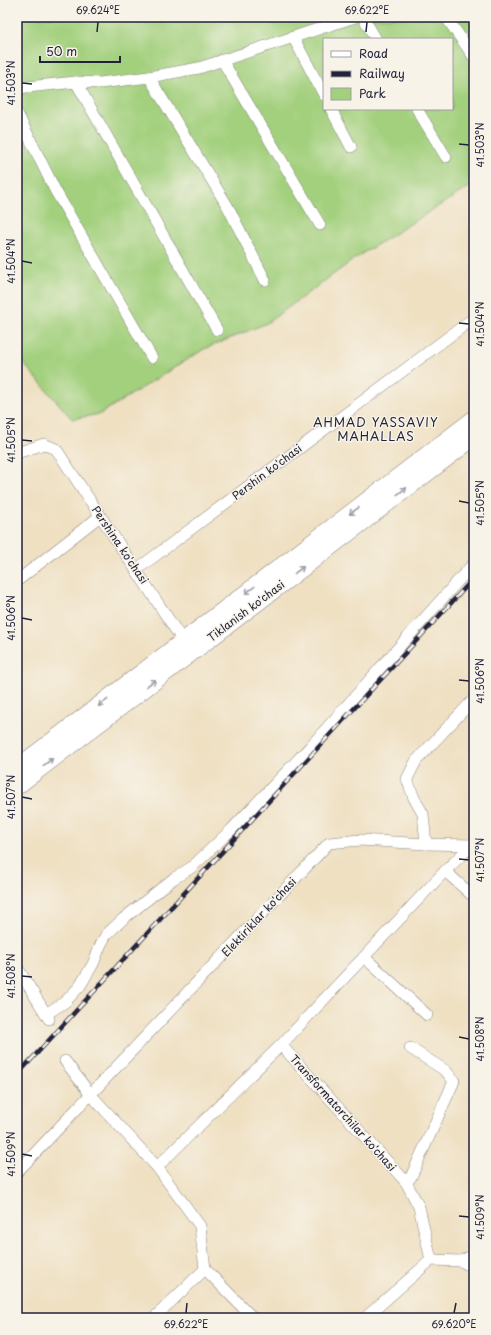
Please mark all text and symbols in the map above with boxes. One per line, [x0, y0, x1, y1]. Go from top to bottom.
text: 69.624°E [76, 2, 120, 17]
text: 69.622°E [345, 2, 389, 17]
scale bar [40, 38, 120, 64]
legend [323, 38, 453, 110]
text: 50 m [46, 42, 77, 60]
text: Road [359, 44, 388, 62]
text: 41.503°N [3, 60, 18, 106]
text: Railway [359, 64, 405, 82]
text: Park [359, 84, 386, 102]
text: 41.503°N [472, 122, 487, 168]
text: 41.504°N [3, 238, 18, 284]
text: 41.504°N [472, 301, 487, 347]
district label: AHMAD YASSAVIY MAHALLAS [313, 413, 439, 445]
text: 41.505°N [3, 417, 18, 463]
street label: Pershin ko'chasi [228, 440, 305, 504]
text: 41.505°N [472, 480, 487, 526]
one-way arrow [397, 487, 408, 496]
street label: Pershina ko'chasi [88, 502, 153, 587]
one-way arrow [348, 507, 359, 515]
one-way arrow [293, 566, 304, 575]
street label: Tiklanish ko'chasi [203, 576, 288, 645]
one-way arrow [245, 585, 256, 594]
text: 41.506°N [3, 595, 18, 641]
text: 41.506°N [472, 658, 487, 704]
one-way arrow [146, 679, 157, 688]
one-way arrow [97, 698, 108, 707]
one-way arrow [42, 758, 53, 767]
text: 41.507°N [3, 775, 18, 819]
text: 41.507°N [472, 838, 487, 882]
street label: Elektiriklar ko'chasi [217, 873, 300, 960]
text: 41.508°N [3, 953, 18, 999]
text: 41.508°N [472, 1016, 487, 1062]
street label: Transformatorchilar ko'chasi [286, 1051, 400, 1175]
text: 41.509°N [3, 1131, 18, 1177]
text: 41.509°N [472, 1194, 487, 1240]
text: 69.622°E [164, 1316, 208, 1331]
text: 69.620°E [431, 1316, 477, 1331]

